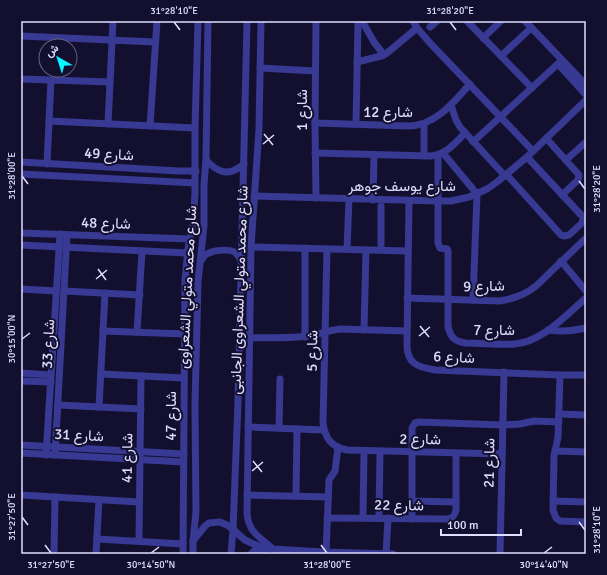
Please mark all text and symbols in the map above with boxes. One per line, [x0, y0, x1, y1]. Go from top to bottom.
text: 31°28'10"E [150, 5, 198, 17]
text: 31°28'20"E [426, 5, 474, 17]
north arrow [38, 38, 78, 78]
text: ش [43, 41, 61, 60]
street label: شارع 1 [293, 89, 313, 131]
street label: شارع 12 [363, 103, 413, 123]
street label: شارع 49 [84, 144, 134, 166]
text: 31°28'00"E [6, 152, 18, 200]
text: 31°28'20"E [591, 165, 603, 213]
street label: شارع يوسف جوهر [347, 177, 456, 197]
street label: شارع محمد متولي الشعراوى الجانبى [226, 185, 256, 395]
street label: شارع محمد متولي الشعراوى [174, 205, 204, 369]
street label: شارع 48 [81, 213, 131, 235]
street label: شارع 9 [463, 277, 505, 297]
text: 30°15'00"N [6, 315, 18, 363]
street label: شارع 33 [38, 319, 60, 369]
street label: شارع 7 [473, 321, 515, 341]
street label: شارع 5 [303, 330, 323, 372]
street label: شارع 6 [433, 347, 475, 369]
street label: شارع 47 [162, 391, 182, 441]
street label: شارع 31 [54, 425, 104, 447]
street label: شارع 2 [399, 430, 441, 450]
street label: شارع 41 [118, 433, 138, 483]
street label: شارع 21 [480, 438, 500, 488]
text: 31°27'50"E [6, 493, 18, 541]
street label: شارع 22 [374, 496, 424, 516]
text: 31°28'10"E [591, 506, 603, 554]
scale bar [441, 511, 521, 537]
text: 100 m [447, 518, 479, 533]
text: 31°27'50"E [27, 559, 75, 571]
text: 30°14'50"N [127, 559, 175, 571]
text: 31°28'00"E [303, 559, 351, 571]
text: 30°14'40"N [520, 559, 568, 571]

